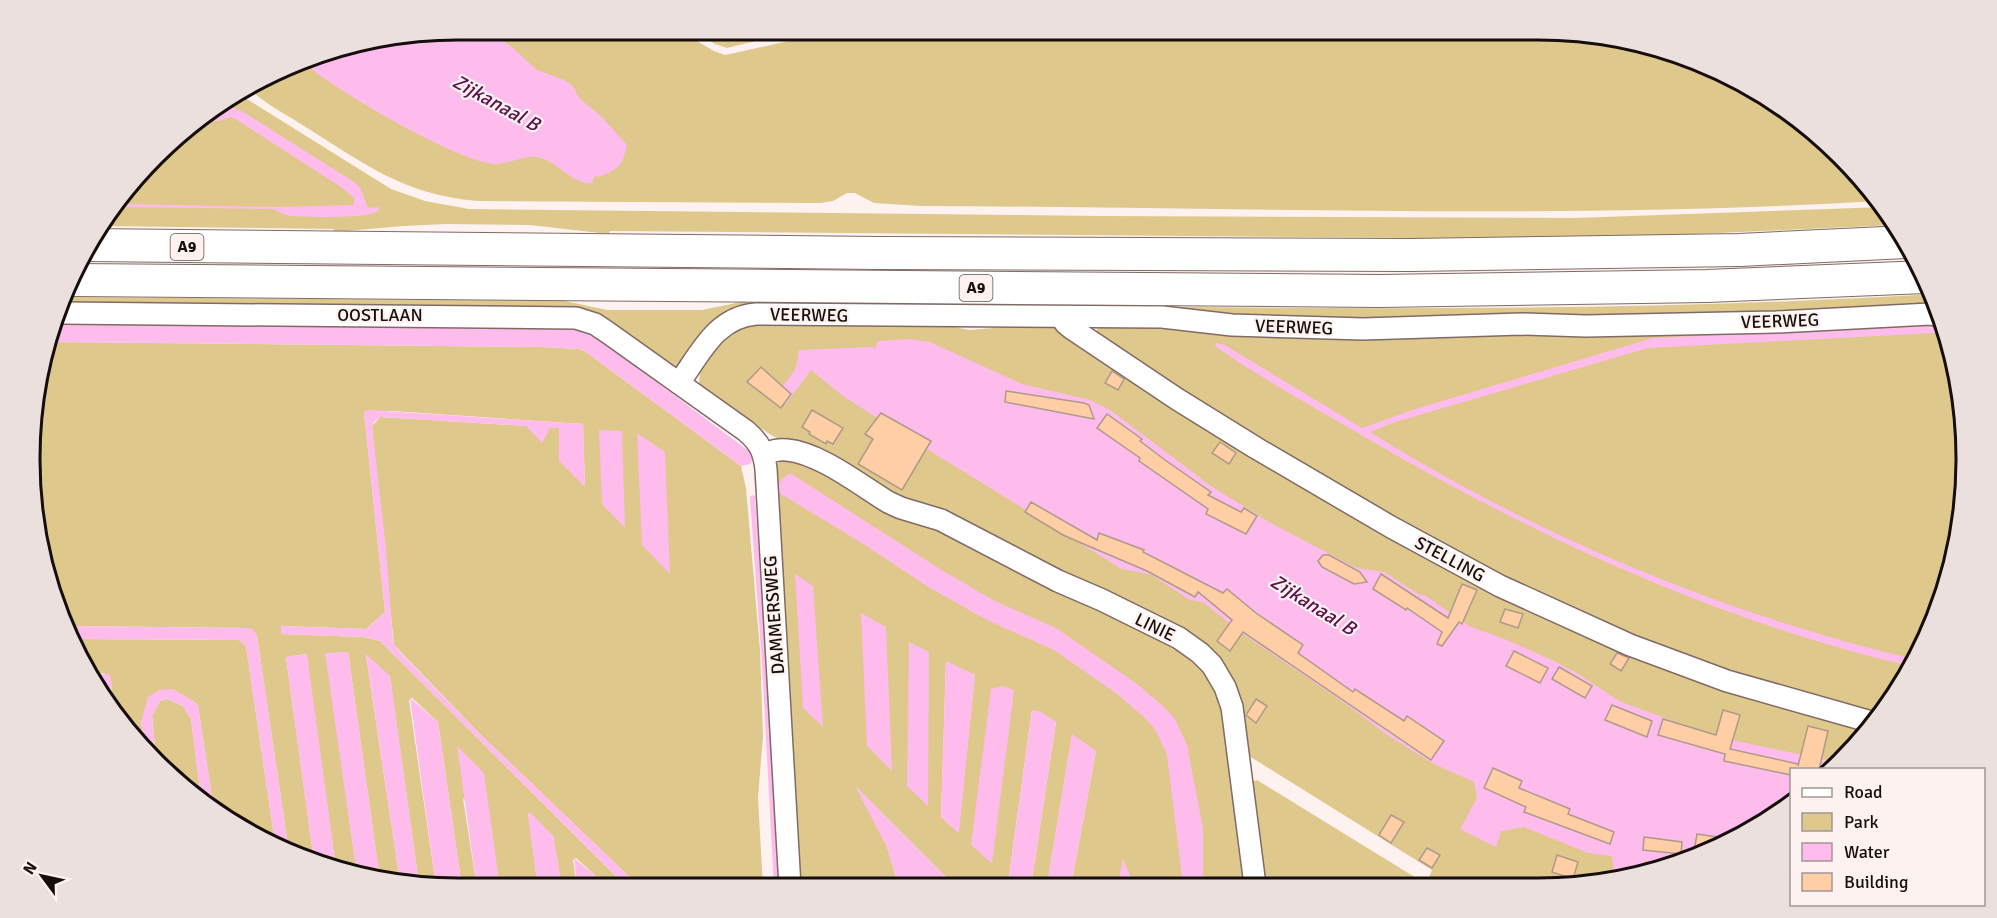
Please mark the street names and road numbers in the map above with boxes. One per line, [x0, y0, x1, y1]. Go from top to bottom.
road number: A9 [170, 234, 204, 260]
road number: A9 [960, 275, 992, 301]
street label: VEERWEG [770, 303, 848, 327]
street label: OOSTLAAN [337, 304, 423, 326]
street label: VEERWEG [1740, 309, 1820, 333]
street label: VEERWEG [1254, 315, 1334, 339]
street label: STELLING [1411, 531, 1489, 587]
street label: DAMMERSWEG [759, 555, 789, 675]
street label: LINIE [1131, 608, 1179, 646]

